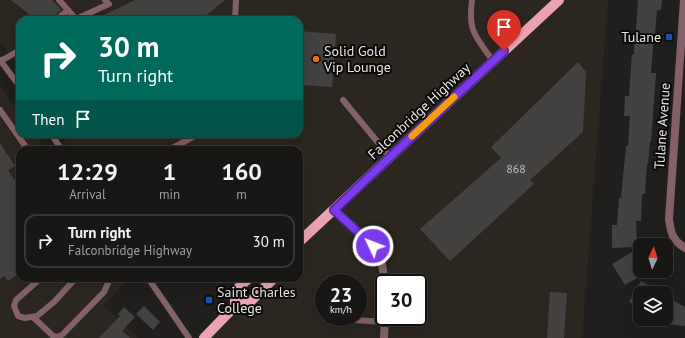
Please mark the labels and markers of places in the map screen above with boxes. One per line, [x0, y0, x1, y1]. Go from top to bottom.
pin [487, 10, 521, 51]
place label: Tulane [621, 28, 661, 46]
marker: Tulane [664, 32, 674, 42]
place label: Solid Gold Vip Lounge [323, 42, 391, 76]
marker: Solid Gold Vip Lounge [311, 54, 321, 64]
place label: Saint Charles College [217, 283, 296, 317]
marker: Saint Charles College [204, 295, 214, 305]

